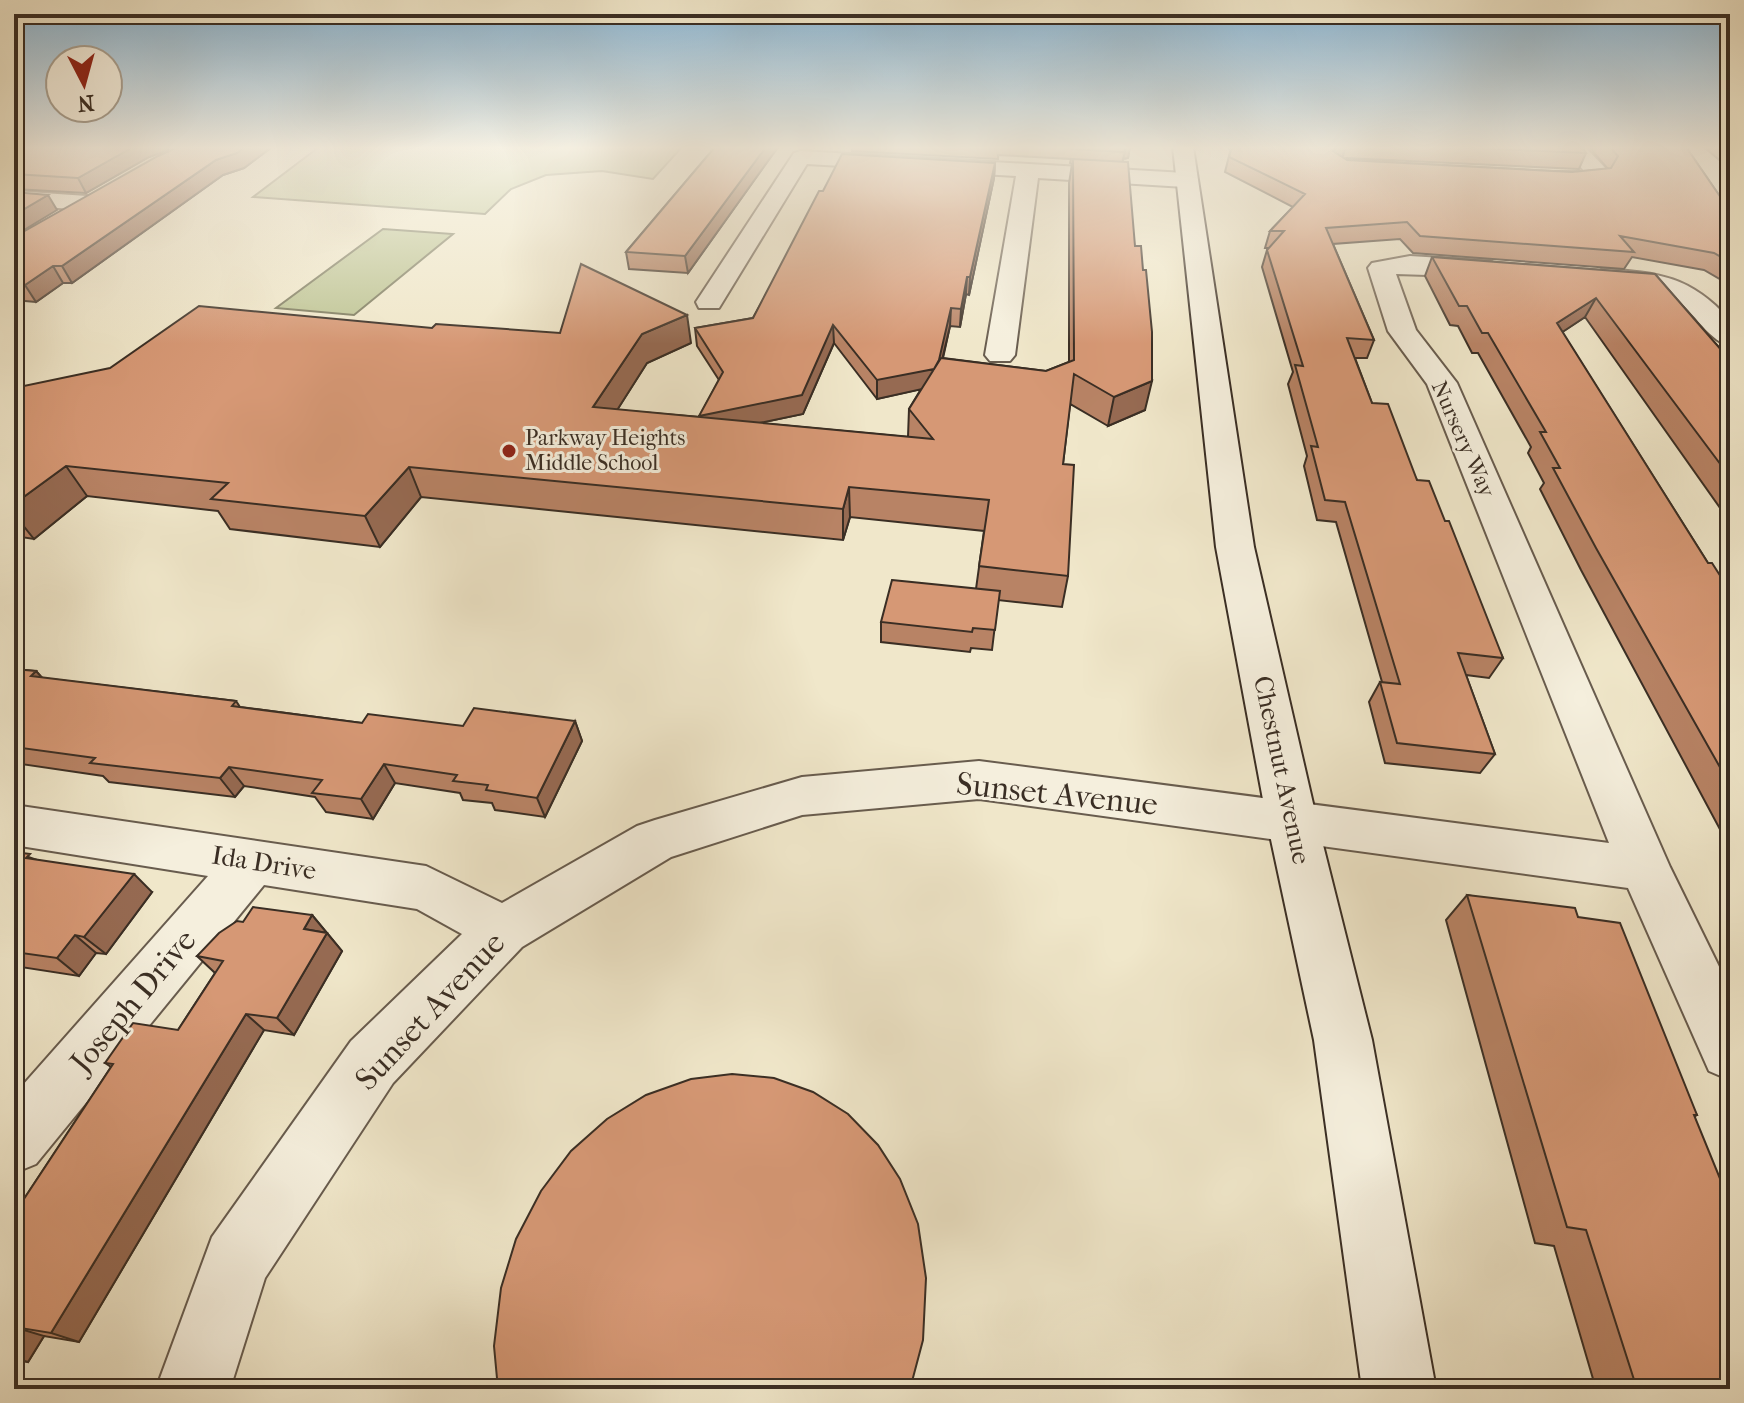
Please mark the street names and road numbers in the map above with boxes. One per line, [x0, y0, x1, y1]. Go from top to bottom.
street label: Nursery Way [1426, 377, 1501, 502]
street label: Chestnut Avenue [1247, 673, 1317, 867]
street label: Sunset Avenue [954, 765, 1160, 823]
street label: Ida Drive [210, 839, 318, 887]
street label: Joseph Drive [61, 922, 204, 1082]
street label: Sunset Avenue [347, 924, 513, 1098]

